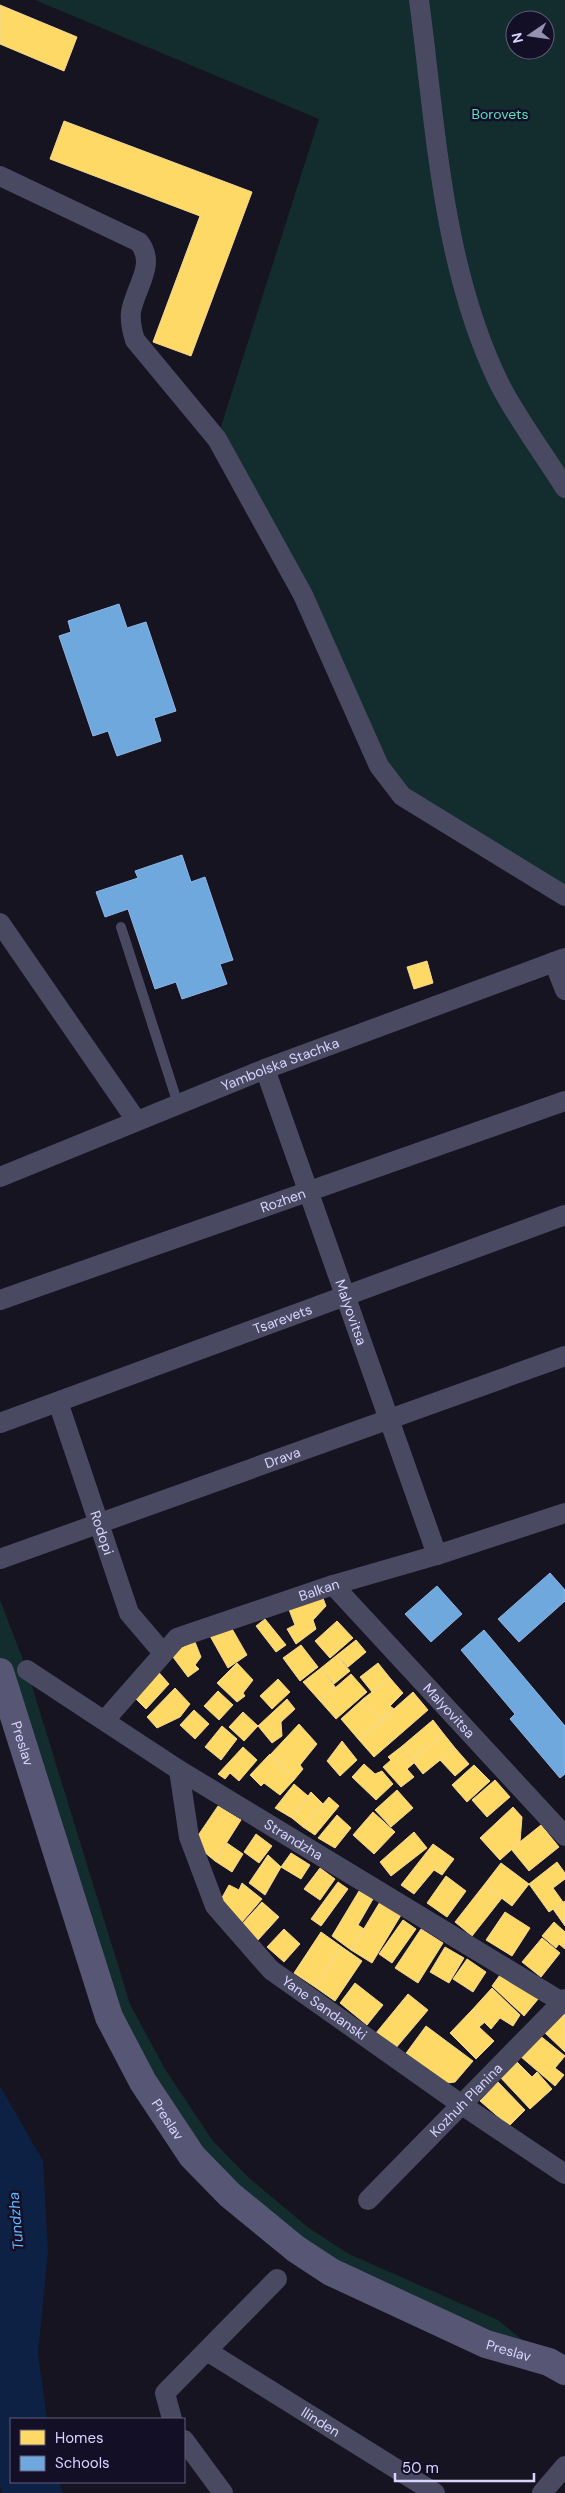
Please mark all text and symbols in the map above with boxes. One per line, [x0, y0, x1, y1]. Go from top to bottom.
north arrow [505, 10, 555, 60]
text: N [507, 31, 527, 45]
park label: Borovets [472, 105, 528, 123]
street label: Yambolska Stachka [219, 1033, 341, 1095]
street label: Rozhen [258, 1184, 308, 1217]
street label: Malyovitsa [331, 1277, 371, 1348]
street label: Tsarevets [251, 1300, 314, 1338]
street label: Drava [262, 1443, 303, 1472]
street label: Rodopi [86, 1508, 118, 1557]
street label: Balkan [296, 1575, 341, 1605]
street label: Malyovitsa [419, 1679, 479, 1742]
street label: Preslav [7, 1719, 38, 1769]
street label: Strandzha [261, 1815, 326, 1864]
street label: Yane Sandanski [278, 1972, 371, 2044]
street label: Kozhuh Planina [426, 2059, 506, 2141]
street label: Preslav [148, 2095, 188, 2144]
water label: Tundzha [4, 2191, 28, 2251]
street label: Preslav [484, 2336, 534, 2366]
street label: Ilinden [298, 2403, 344, 2441]
legend [10, 2418, 185, 2483]
text: Homes [55, 2428, 104, 2448]
scale bar [395, 2450, 534, 2482]
text: Schools [55, 2453, 110, 2473]
text: 50 m [402, 2458, 439, 2478]

